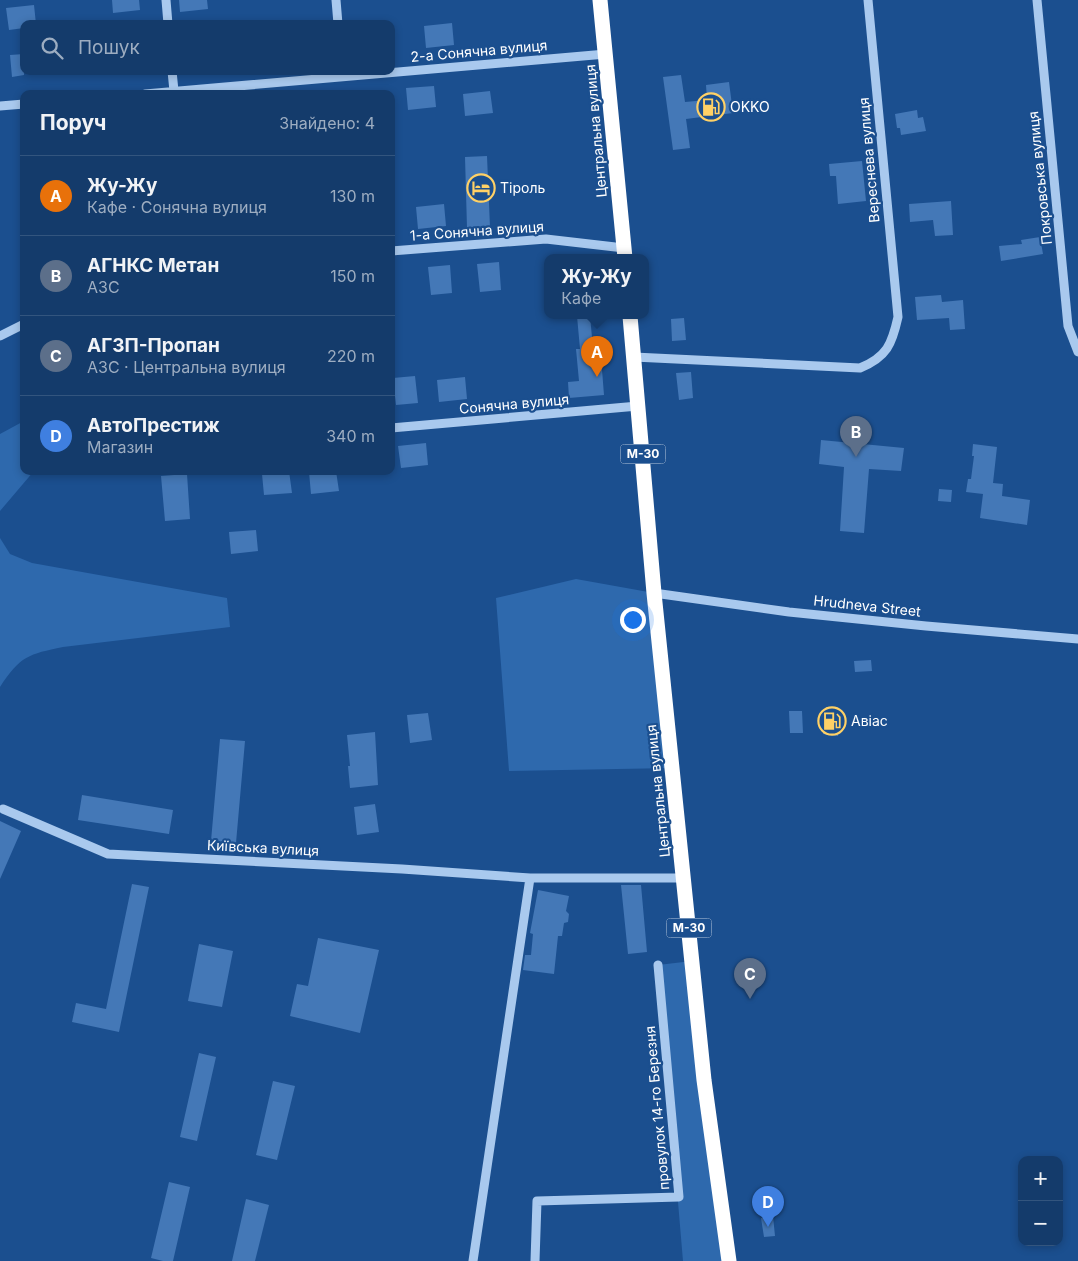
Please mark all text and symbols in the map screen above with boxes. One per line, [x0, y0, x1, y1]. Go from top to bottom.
search box [20, 20, 395, 75]
icon: search [38, 34, 66, 62]
text: Пошук [78, 36, 140, 59]
street label: 2-а Сонячна вулиця [410, 36, 548, 65]
street label: Центральна вулиця [581, 64, 610, 198]
fuel station icon: OKKO [696, 92, 726, 122]
street label: Вереснева вулиця [855, 97, 882, 223]
place label: OKKO [730, 98, 770, 115]
text: Поруч [40, 110, 107, 135]
street label: Покровська вулиця [1024, 110, 1055, 246]
text: Знайдено: 4 [279, 113, 375, 133]
hotel icon: Тіроль [466, 173, 496, 203]
text: Жу-Жу [87, 174, 157, 197]
place label: Тіроль [500, 179, 545, 196]
text: A [50, 186, 62, 206]
text: 130 m [330, 186, 375, 206]
text: Кафе · Сонячна вулиця [87, 197, 267, 217]
street label: 1-а Сонячна вулиця [409, 217, 545, 244]
text: АГНКС Метан [87, 254, 219, 277]
popup [544, 254, 649, 319]
text: Жу-Жу [561, 265, 632, 288]
text: B [51, 266, 61, 286]
text: 150 m [330, 266, 375, 286]
text: АЗС [87, 277, 120, 297]
text: Кафе [561, 288, 601, 308]
text: АГЗП-Пропан [87, 334, 220, 357]
pin: A [581, 336, 613, 377]
text: C [50, 346, 62, 366]
text: 220 m [327, 346, 375, 366]
text: АЗС · Центральна вулиця [87, 357, 286, 377]
street label: Сонячна вулиця [458, 390, 570, 417]
text: АвтоПрестиж [87, 414, 220, 437]
pin: B [840, 416, 872, 457]
text: D [50, 426, 62, 446]
text: 340 m [326, 426, 375, 446]
text: Магазин [87, 437, 153, 457]
road number: М-30 [620, 444, 666, 464]
street label: Hrudneva Street [813, 591, 922, 620]
your location [620, 607, 646, 633]
fuel station icon: Авіас [817, 706, 847, 736]
place label: Авіас [851, 712, 888, 729]
street label: Центральна вулиця [642, 724, 673, 858]
street label: Київська вулиця [207, 836, 320, 859]
road number: М-30 [666, 918, 712, 938]
pin: C [734, 958, 766, 999]
street label: провулок 14-го Березня [641, 1025, 672, 1191]
map controls [1018, 1156, 1063, 1246]
button: + [1018, 1156, 1063, 1201]
pin: D [752, 1186, 784, 1227]
button: − [1018, 1201, 1063, 1246]

